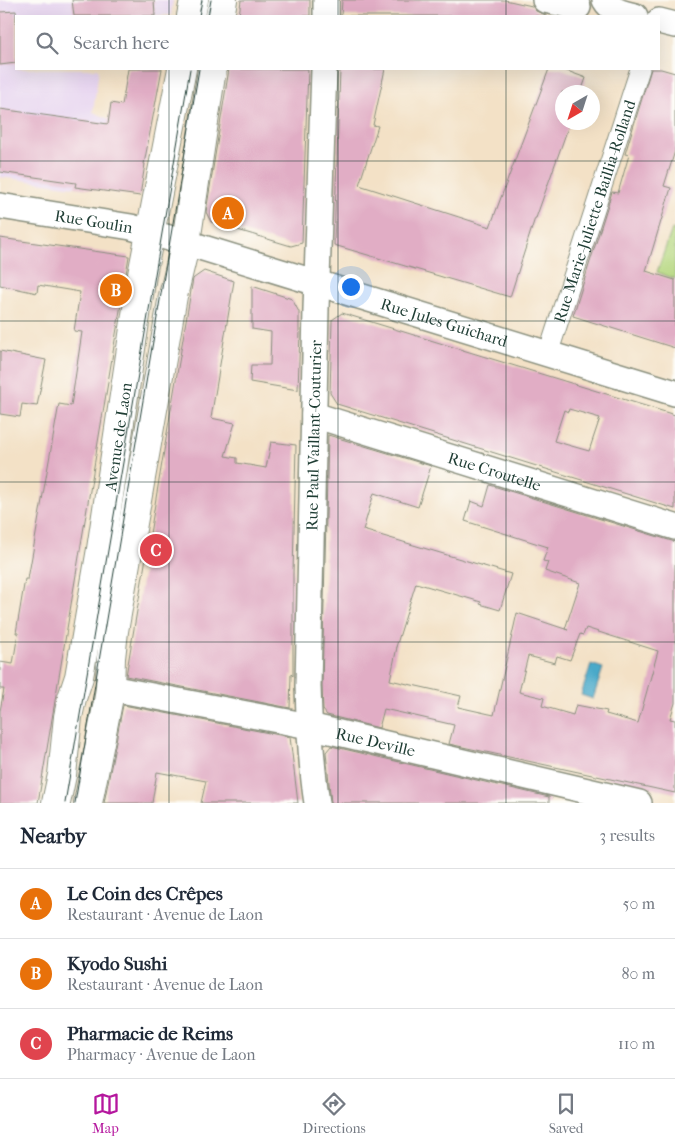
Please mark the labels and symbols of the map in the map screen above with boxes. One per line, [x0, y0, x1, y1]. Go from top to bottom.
north arrow [555, 85, 600, 130]
street label: Rue Marie-Juliette Baillia-Rolland [549, 97, 639, 325]
pin: A [212, 194, 244, 232]
street label: Rue Goulin [54, 205, 135, 237]
pin: B [100, 271, 132, 309]
your location [338, 274, 364, 300]
street label: Rue Jules Guichard [378, 294, 510, 351]
street label: Rue Paul Vaillant-Couturier [302, 340, 325, 531]
street label: Avenue de Laon [100, 380, 135, 493]
street label: Rue Croutelle [446, 448, 543, 494]
pin: C [140, 531, 172, 569]
street label: Rue Deville [334, 723, 417, 760]

